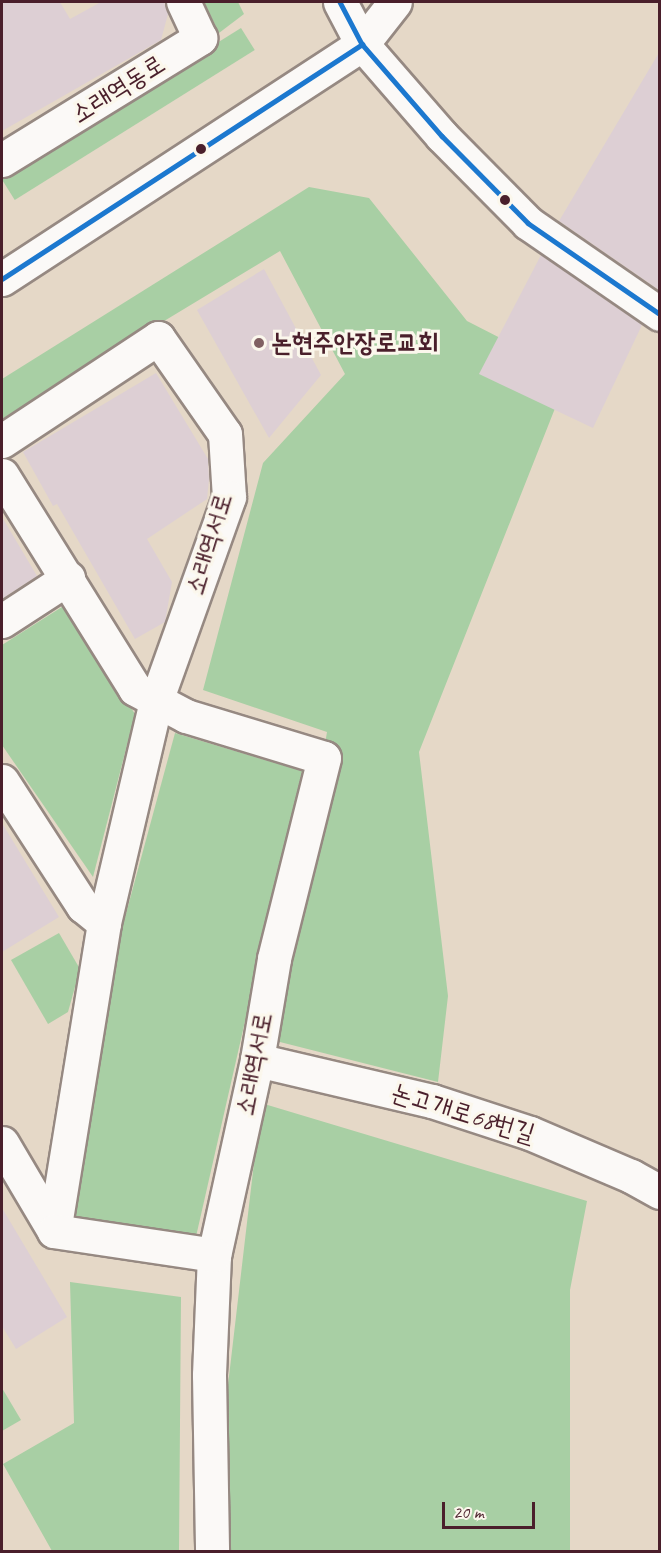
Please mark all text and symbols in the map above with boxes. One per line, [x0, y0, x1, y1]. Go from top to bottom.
street label: 소래역동로 [65, 48, 171, 130]
unlabelled marker [195, 143, 207, 155]
unlabelled marker [499, 194, 511, 206]
place label: 논현주안장로교회 [271, 327, 438, 359]
marker: 논현주안장로교회 [252, 336, 266, 350]
street label: 소래역서로 [179, 489, 239, 599]
street label: 소래역서로 [229, 1010, 279, 1118]
street label: 논고개로68번길 [387, 1076, 539, 1150]
scale bar [445, 1490, 538, 1528]
text: 20 m [453, 1501, 484, 1523]

